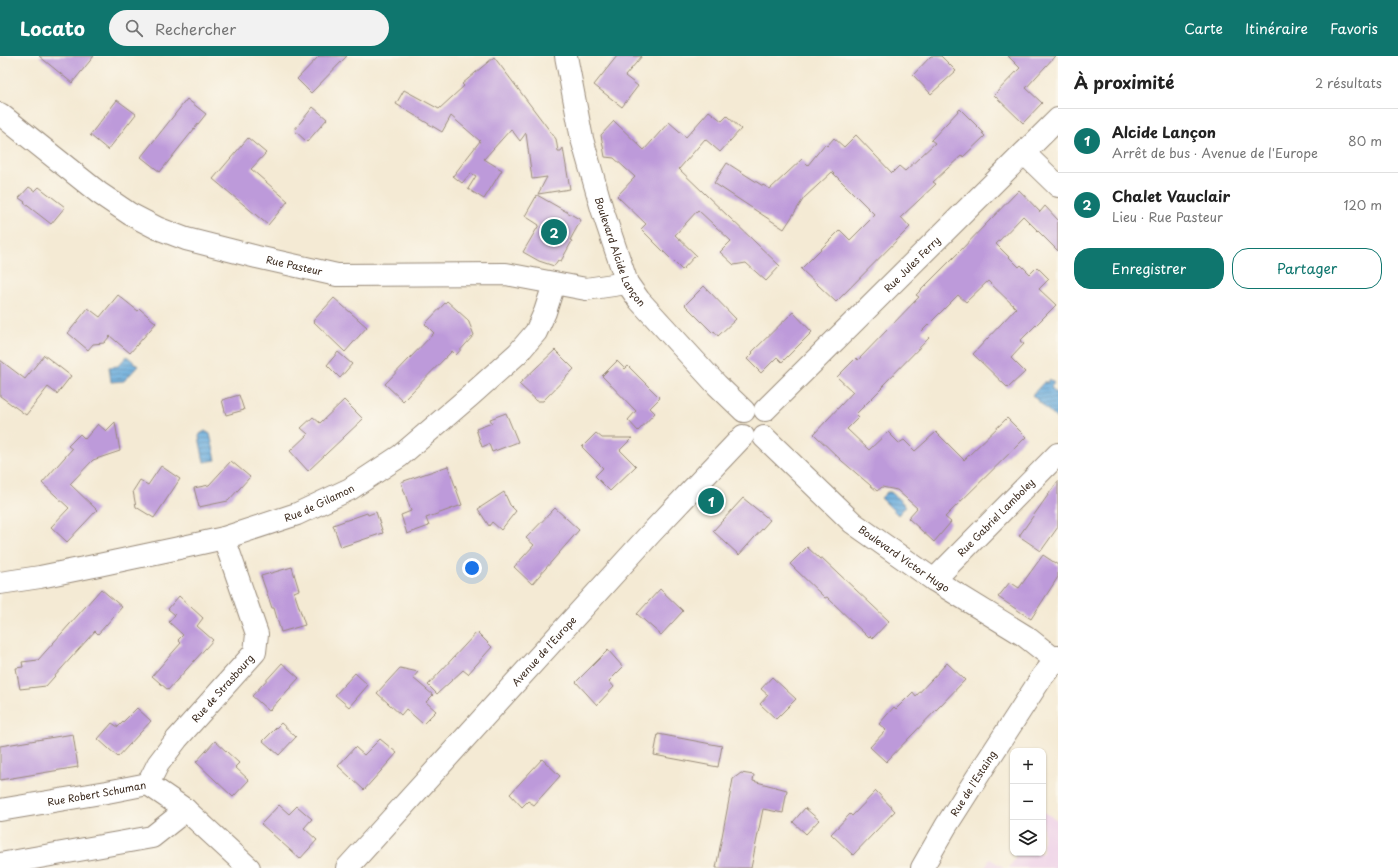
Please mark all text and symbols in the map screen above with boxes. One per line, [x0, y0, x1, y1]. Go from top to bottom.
search box [109, 10, 389, 46]
text: Locato [20, 14, 85, 42]
icon: search [123, 17, 145, 39]
text: Rechercher [155, 17, 236, 40]
text: Carte [1184, 18, 1223, 39]
text: Itinéraire [1245, 18, 1308, 39]
text: Favoris [1330, 18, 1378, 39]
text: À proximité [1074, 69, 1174, 95]
text: 2 résultats [1315, 73, 1382, 92]
text: Alcide Lançon [1112, 120, 1216, 143]
text: 1 [1084, 131, 1090, 150]
text: 80 m [1348, 131, 1382, 150]
text: Arrêt de bus · Avenue de l'Europe [1112, 143, 1318, 162]
text: Chalet Vauclair [1112, 184, 1230, 207]
street label: Boulevard Alcide Lançon [592, 195, 649, 310]
text: 2 [1082, 195, 1092, 214]
text: 120 m [1343, 195, 1382, 214]
text: Lieu · Rue Pasteur [1112, 207, 1223, 226]
pin: 2 [541, 217, 567, 247]
street label: Rue Jules Ferry [880, 232, 943, 295]
button: Enregistrer [1074, 248, 1224, 289]
button: Partager [1232, 248, 1382, 289]
street label: Rue Pasteur [265, 251, 324, 279]
street label: Rue Gabriel Lamboley [953, 474, 1038, 559]
street label: Rue de Gilamon [282, 480, 357, 525]
pin: 1 [698, 486, 724, 516]
street label: Boulevard Victor Hugo [856, 521, 953, 595]
your location [462, 558, 482, 578]
street label: Avenue de l'Europe [508, 612, 579, 689]
street label: Rue de Strasbourg [188, 650, 257, 725]
street label: Rue de l'Estaing [946, 747, 1000, 819]
map controls [1010, 748, 1046, 856]
button: + [1010, 748, 1046, 784]
street label: Rue Robert Schuman [46, 777, 147, 809]
button: − [1010, 784, 1046, 820]
button: layers [1010, 820, 1046, 856]

